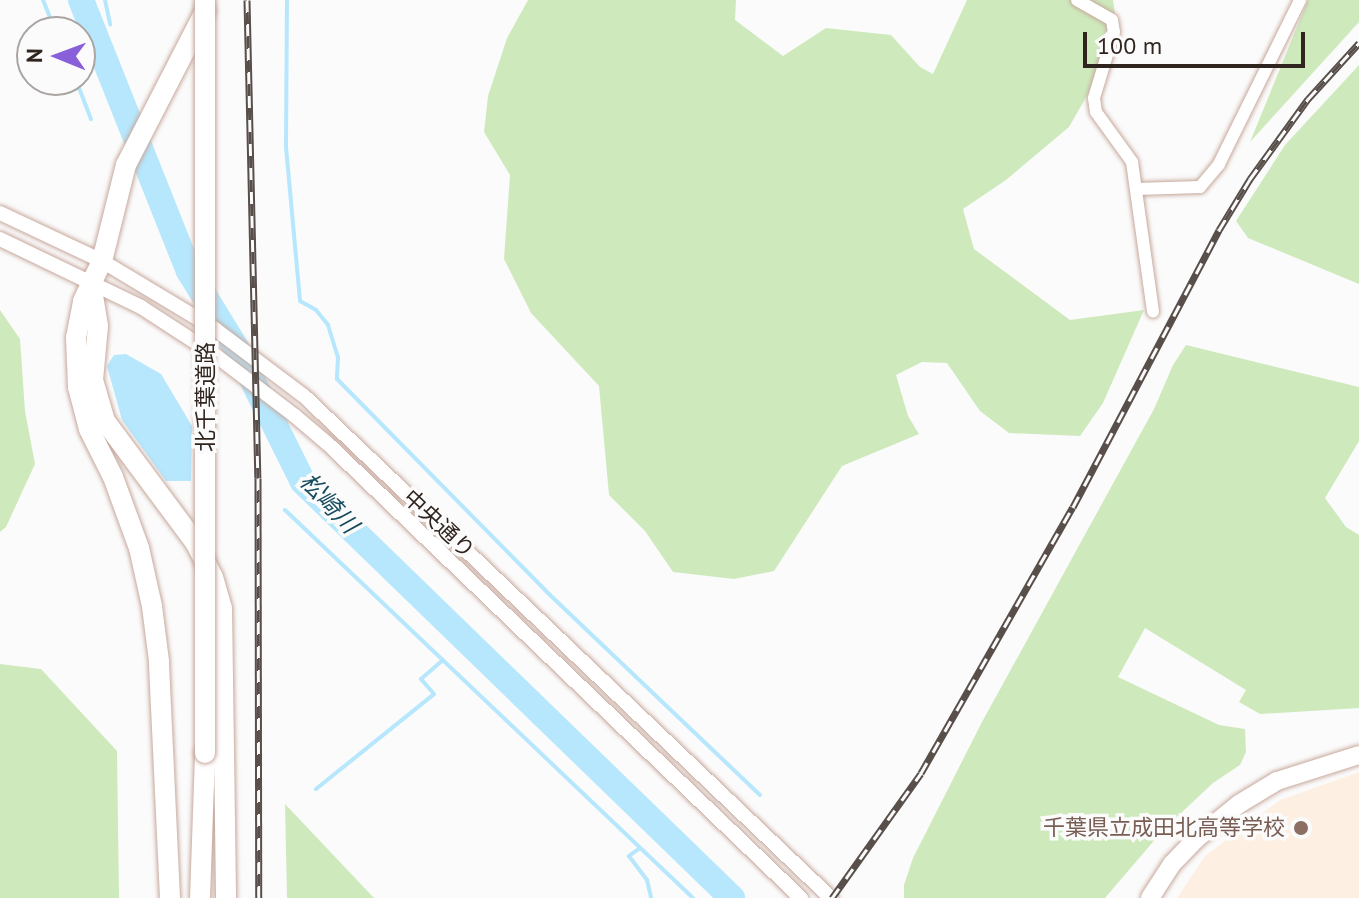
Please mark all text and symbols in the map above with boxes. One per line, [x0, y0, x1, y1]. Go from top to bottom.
north arrow [16, 16, 96, 96]
scale bar [1087, 16, 1309, 66]
text: 100 m [1097, 30, 1162, 61]
text: N [20, 48, 48, 63]
street label: 北千葉道路 [193, 342, 219, 452]
water label: 松崎川 [294, 467, 364, 539]
street label: 中央通り [398, 484, 480, 564]
place label: 千葉県立成田北高等学校 [1043, 815, 1285, 841]
marker: 千葉県立成田北高等学校 [1292, 819, 1310, 837]

